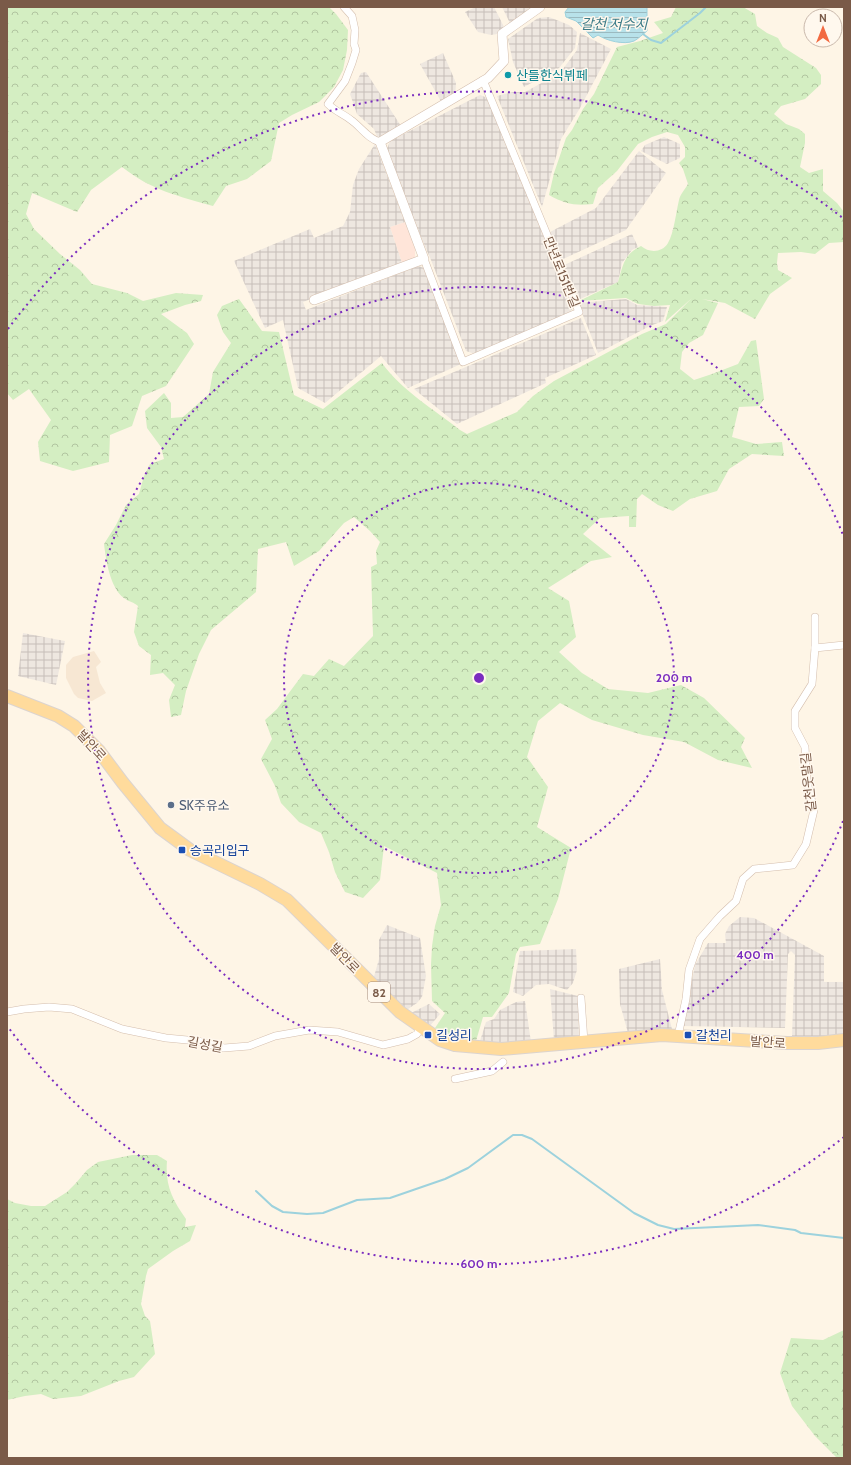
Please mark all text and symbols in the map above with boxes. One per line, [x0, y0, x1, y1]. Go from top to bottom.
north arrow [803, 8, 843, 48]
text: N [819, 11, 827, 25]
water label: 갈천 저수지 [580, 15, 649, 33]
place label: 산들한식뷔페 [516, 67, 588, 83]
marker: 산들한식뷔페 [503, 70, 513, 80]
street label: 만년로151번길 [540, 234, 584, 310]
text: 200 m [656, 670, 692, 685]
centre of rings [472, 671, 486, 685]
street label: 발안로 [74, 726, 110, 764]
street label: 갈천웃말길 [797, 751, 819, 813]
place label: SK주유소 [179, 797, 230, 813]
marker: SK주유소 [166, 800, 176, 810]
place label: 승곡리입구 [190, 842, 250, 858]
marker: 승곡리입구 [177, 845, 187, 855]
street label: 발안로 [327, 940, 363, 976]
text: 400 m [736, 947, 774, 962]
road number: 82 [368, 982, 390, 1002]
place label: 길성리 [436, 1027, 472, 1043]
place label: 갈천리 [696, 1027, 732, 1043]
marker: 길성리 [423, 1030, 433, 1040]
marker: 갈천리 [683, 1030, 693, 1040]
street label: 길성길 [186, 1033, 224, 1055]
street label: 발안로 [750, 1033, 786, 1051]
text: 600 m [461, 1256, 497, 1271]

